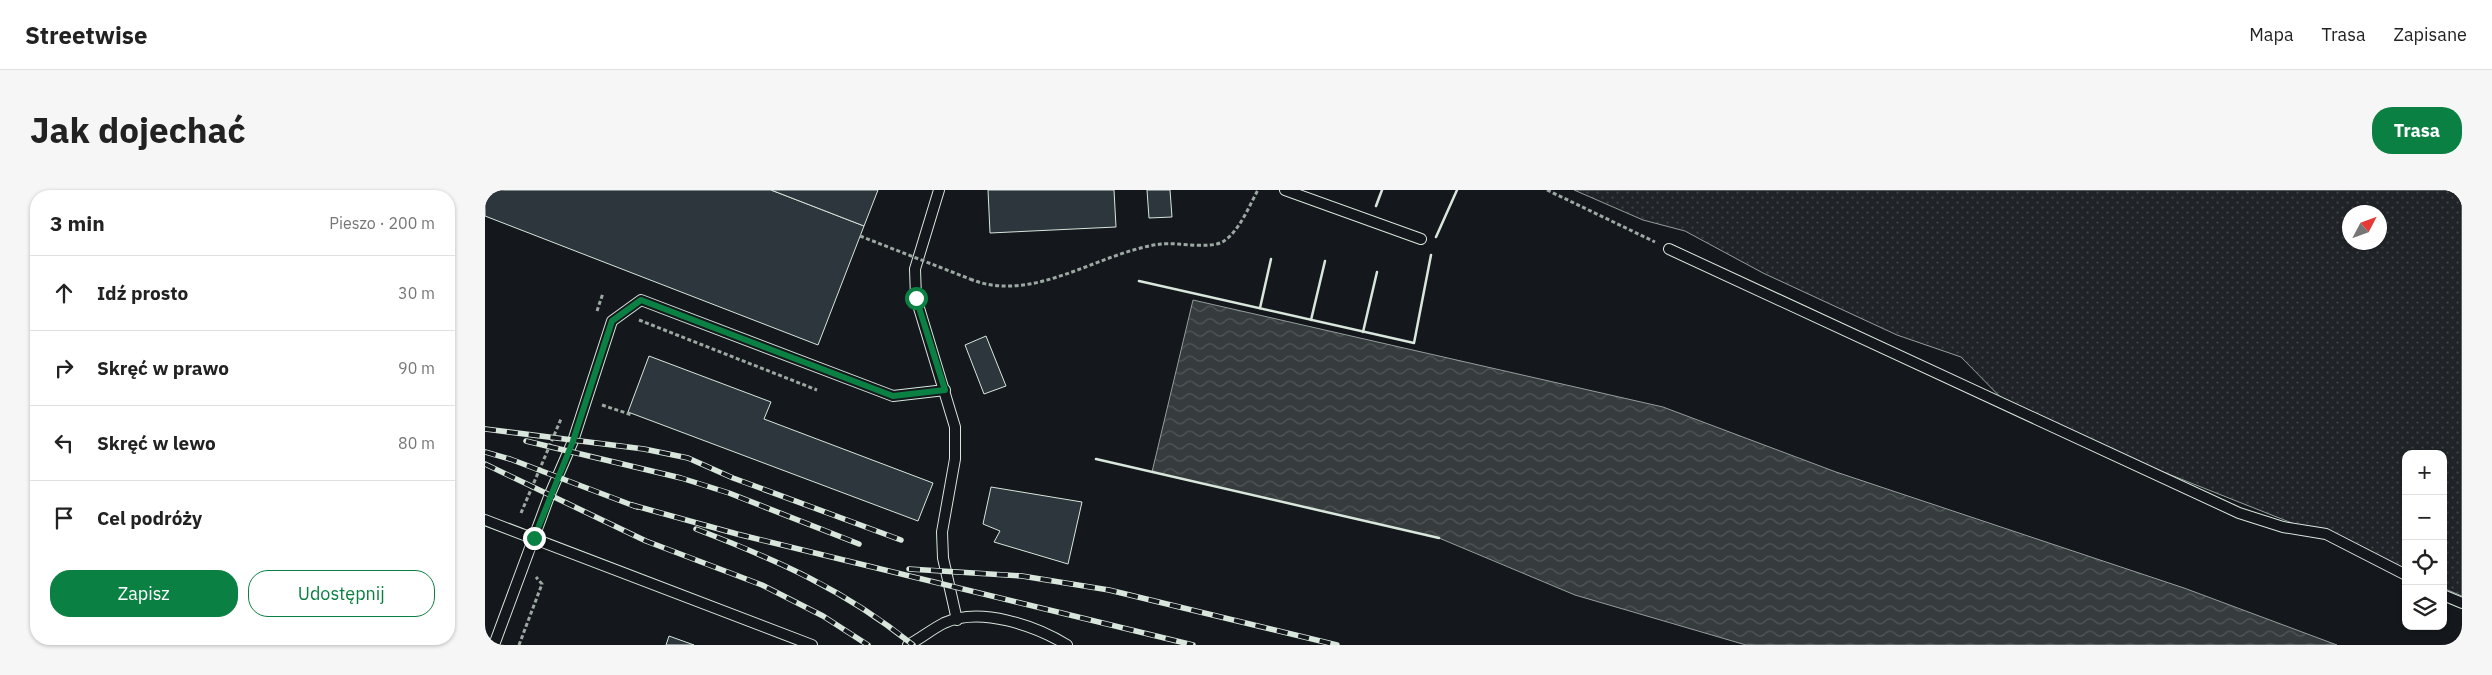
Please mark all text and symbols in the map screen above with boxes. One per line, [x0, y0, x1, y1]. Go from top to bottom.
text: Streetwise [25, 19, 147, 51]
text: Mapa [2249, 23, 2294, 46]
text: Trasa [2322, 23, 2366, 46]
text: Zapisane [2394, 23, 2467, 46]
text: Jak dojechać [30, 107, 246, 153]
button: Trasa [2372, 107, 2462, 154]
north arrow [2342, 205, 2387, 250]
text: 3 min [50, 209, 105, 237]
text: Pieszo · 200 m [329, 213, 435, 233]
icon: ahead [50, 279, 78, 307]
text: Idź prosto [97, 281, 188, 305]
text: 30 m [398, 283, 435, 303]
route start [905, 287, 928, 310]
icon: right [50, 354, 78, 382]
text: Skręć w prawo [97, 356, 229, 380]
text: 90 m [398, 358, 435, 378]
icon: left [50, 429, 78, 457]
text: Skręć w lewo [97, 431, 216, 455]
text: 80 m [398, 433, 435, 453]
map controls [2402, 450, 2447, 630]
button: + [2402, 450, 2447, 495]
button: − [2402, 495, 2447, 540]
icon: arrive [50, 504, 78, 532]
text: Cel podróży [97, 506, 202, 530]
route end [523, 527, 546, 550]
button: locate [2402, 540, 2447, 585]
button: Zapisz [50, 570, 238, 617]
button: Udostępnij [248, 570, 435, 617]
button: layers [2402, 585, 2447, 630]

